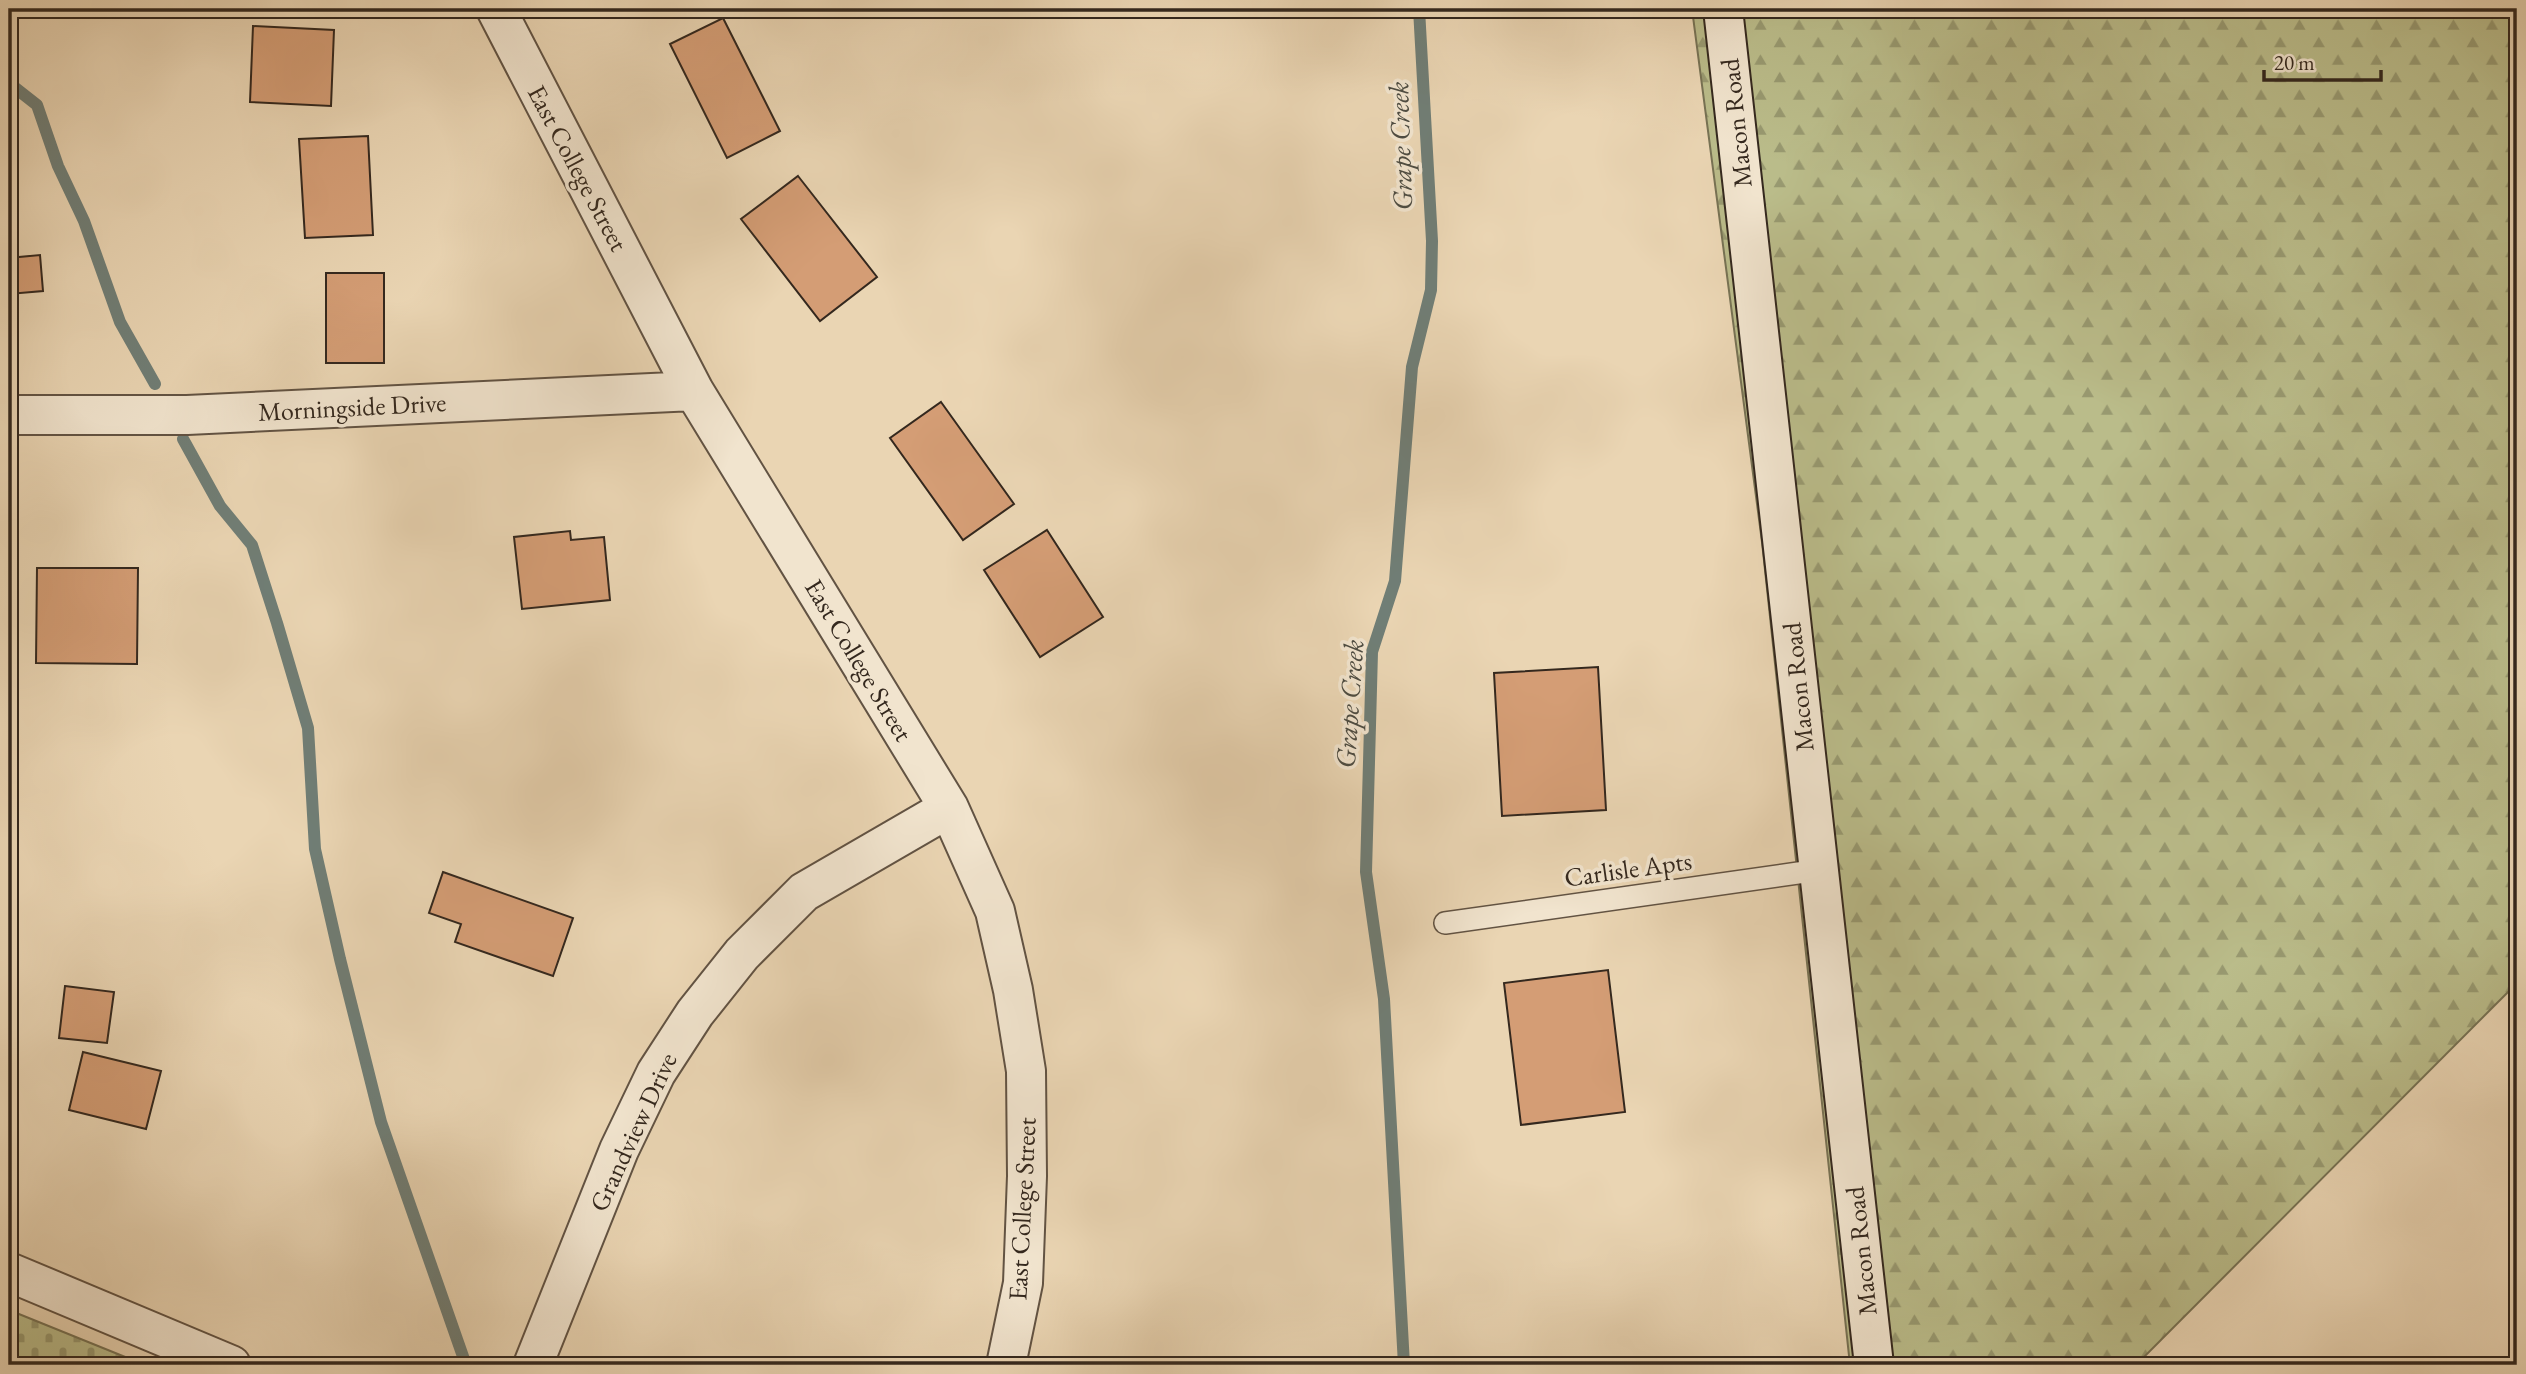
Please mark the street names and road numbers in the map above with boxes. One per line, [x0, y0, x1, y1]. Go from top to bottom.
street label: Macon Road [1712, 56, 1760, 189]
street label: East College Street [520, 79, 636, 257]
street label: Morningside Drive [257, 385, 447, 429]
street label: East College Street [797, 573, 921, 747]
street label: Macon Road [1774, 620, 1822, 753]
street label: Carlisle Apts [1562, 843, 1694, 895]
street label: Grandview Drive [581, 1047, 685, 1217]
street label: East College Street [1000, 1116, 1044, 1302]
street label: Macon Road [1837, 1184, 1885, 1317]

